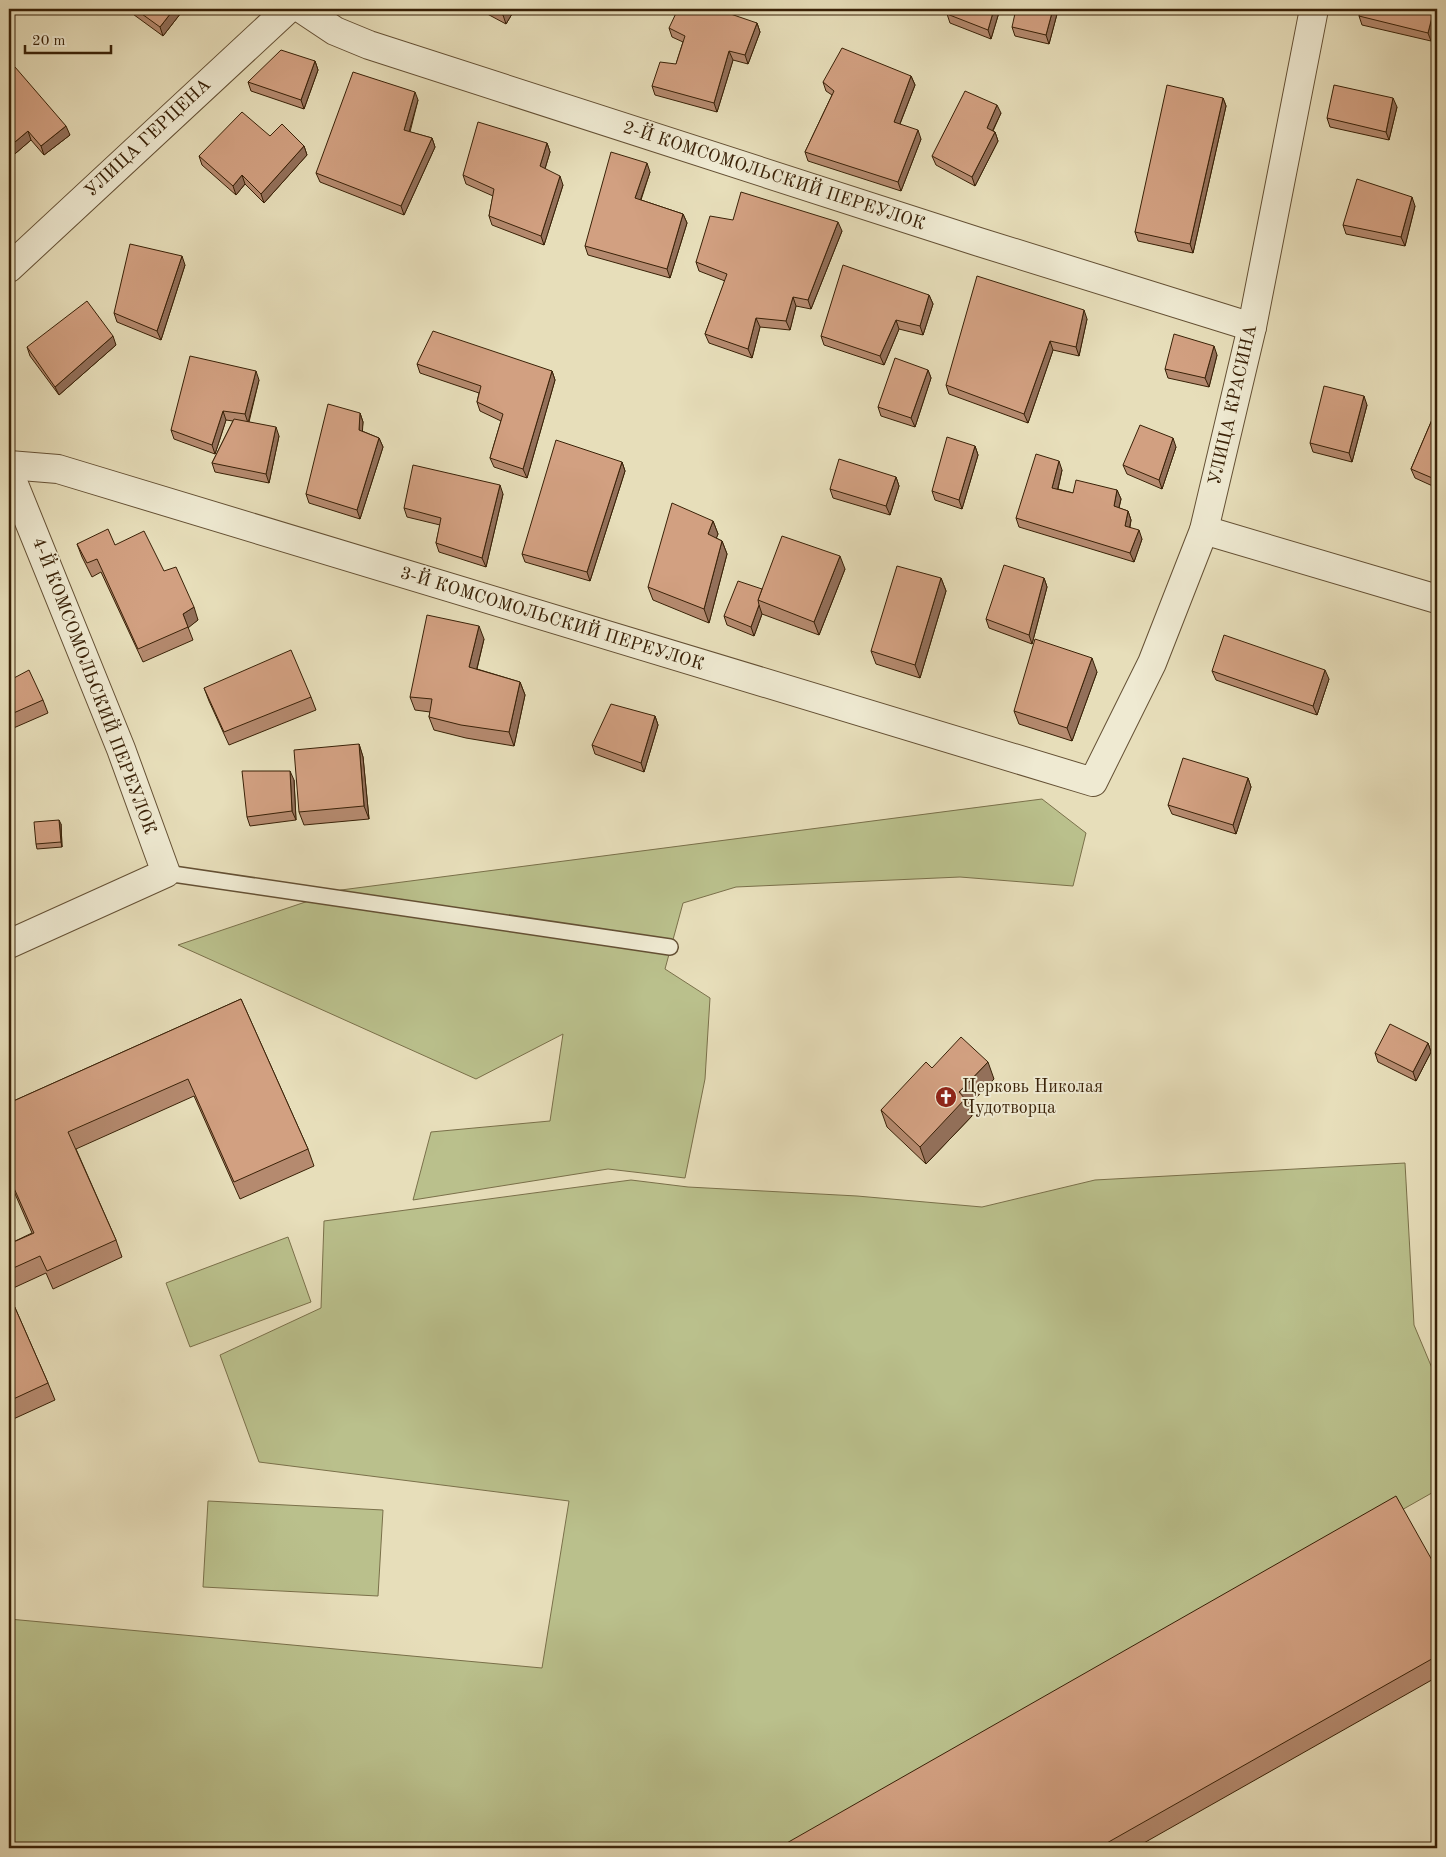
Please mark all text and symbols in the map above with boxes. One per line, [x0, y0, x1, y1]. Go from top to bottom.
scale bar [25, 22, 111, 54]
text: 20 m [32, 34, 66, 49]
street label: УЛИЦА ГЕРЦЕНА [82, 75, 214, 201]
street label: 2-Й КОМСОМОЛЬСКИЙ ПЕРЕУЛОК [621, 115, 929, 233]
street label: УЛИЦА КРАСИНА [1206, 323, 1260, 487]
street label: 4-Й КОМСОМОЛЬСКИЙ ПЕРЕУЛОК [29, 534, 163, 837]
street label: 3-Й КОМСОМОЛЬСКИЙ ПЕРЕУЛОК [398, 560, 707, 674]
place label: Церковь Николая Чудотворца [962, 1078, 1103, 1117]
church icon: Церковь Николая Чудотворца [934, 1085, 958, 1109]

